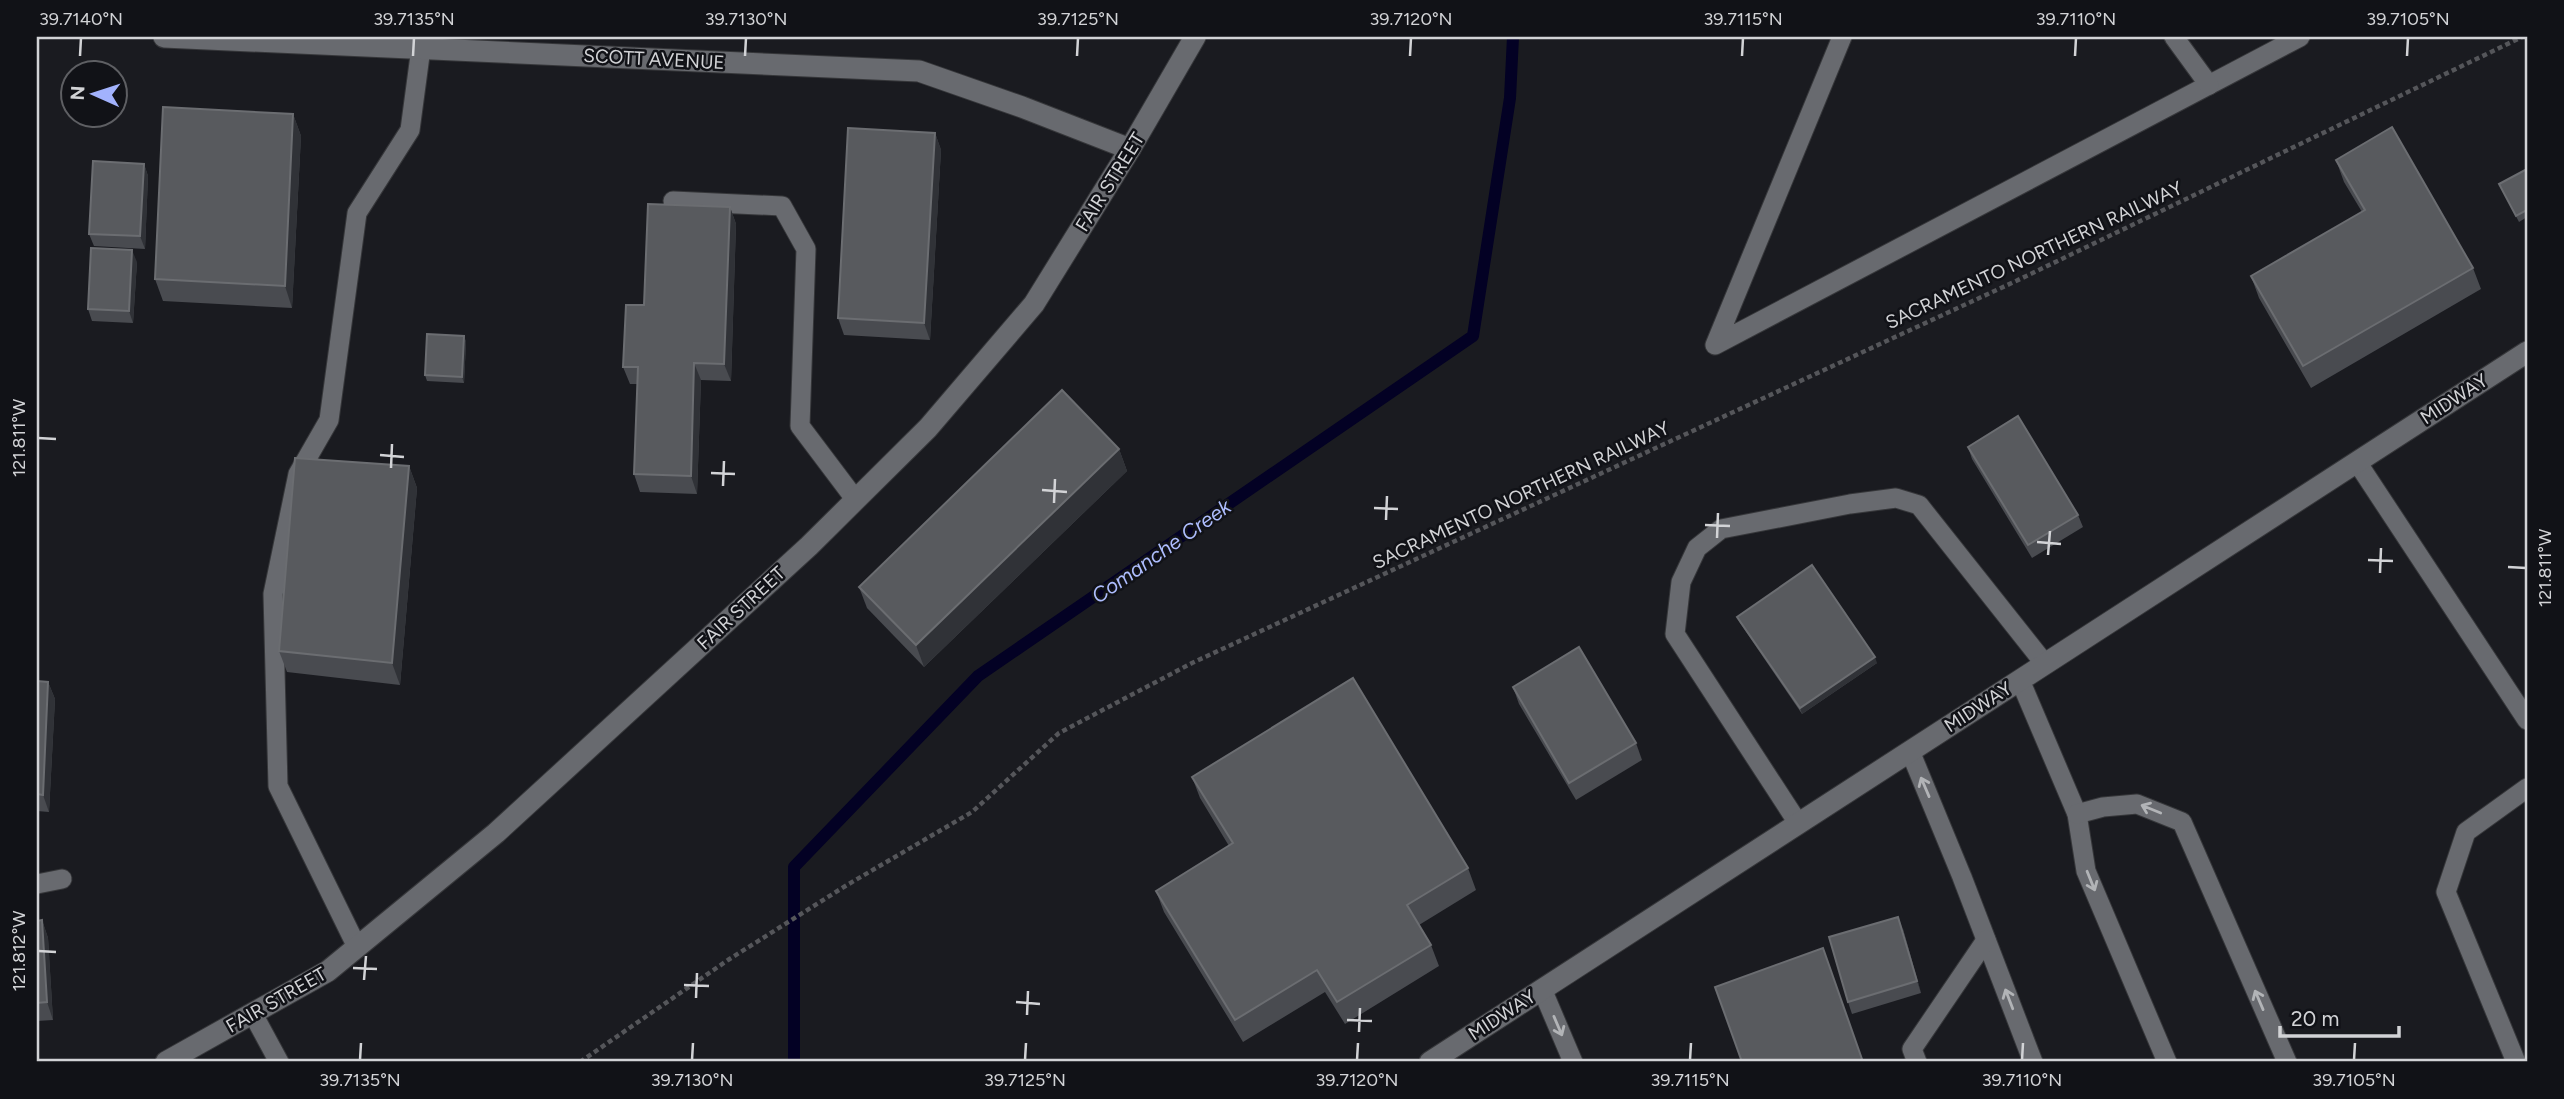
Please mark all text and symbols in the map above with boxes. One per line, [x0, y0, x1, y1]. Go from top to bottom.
text: 39.7140°N [39, 8, 123, 30]
text: 39.7135°N [373, 8, 455, 30]
text: 39.7130°N [705, 8, 787, 30]
text: 39.7125°N [1037, 8, 1119, 30]
text: 39.7120°N [1370, 8, 1453, 30]
text: 39.7115°N [1703, 8, 1783, 30]
text: 39.7110°N [2036, 8, 2116, 30]
text: 39.7105°N [2366, 8, 2450, 30]
street label: SCOTT AVENUE [583, 44, 725, 74]
north arrow [60, 60, 130, 130]
text: N [66, 85, 89, 101]
street label: FAIR STREET [1071, 128, 1150, 236]
street label: SACRAMENTO NORTHERN RAILWAY [1882, 176, 2186, 334]
street label: MIDWAY [2416, 368, 2493, 429]
text: 121.811°W [8, 398, 30, 477]
street label: SACRAMENTO NORTHERN RAILWAY [1369, 416, 1673, 574]
water label: Comanche Creek [1086, 493, 1236, 608]
text: 121.811°W [2534, 528, 2556, 607]
street label: FAIR STREET [692, 561, 790, 655]
street label: MIDWAY [1940, 676, 2017, 737]
one-way arrow [1918, 777, 1931, 798]
one-way arrow [2140, 802, 2162, 815]
one-way arrow [2085, 869, 2098, 891]
text: 121.812°W [8, 910, 30, 992]
street label: FAIR STREET [222, 962, 331, 1038]
street label: MIDWAY [1464, 984, 1541, 1045]
one-way arrow [2002, 988, 2014, 1010]
one-way arrow [2252, 989, 2265, 1011]
scale bar [2280, 994, 2400, 1038]
text: 20 m [2291, 1006, 2339, 1031]
one-way arrow [1552, 1015, 1565, 1036]
text: 39.7135°N [319, 1069, 401, 1091]
text: 39.7130°N [651, 1069, 733, 1091]
text: 39.7125°N [984, 1069, 1066, 1091]
text: 39.7120°N [1316, 1069, 1399, 1091]
text: 39.7115°N [1650, 1069, 1730, 1091]
text: 39.7110°N [1982, 1069, 2062, 1091]
text: 39.7105°N [2312, 1069, 2396, 1091]

